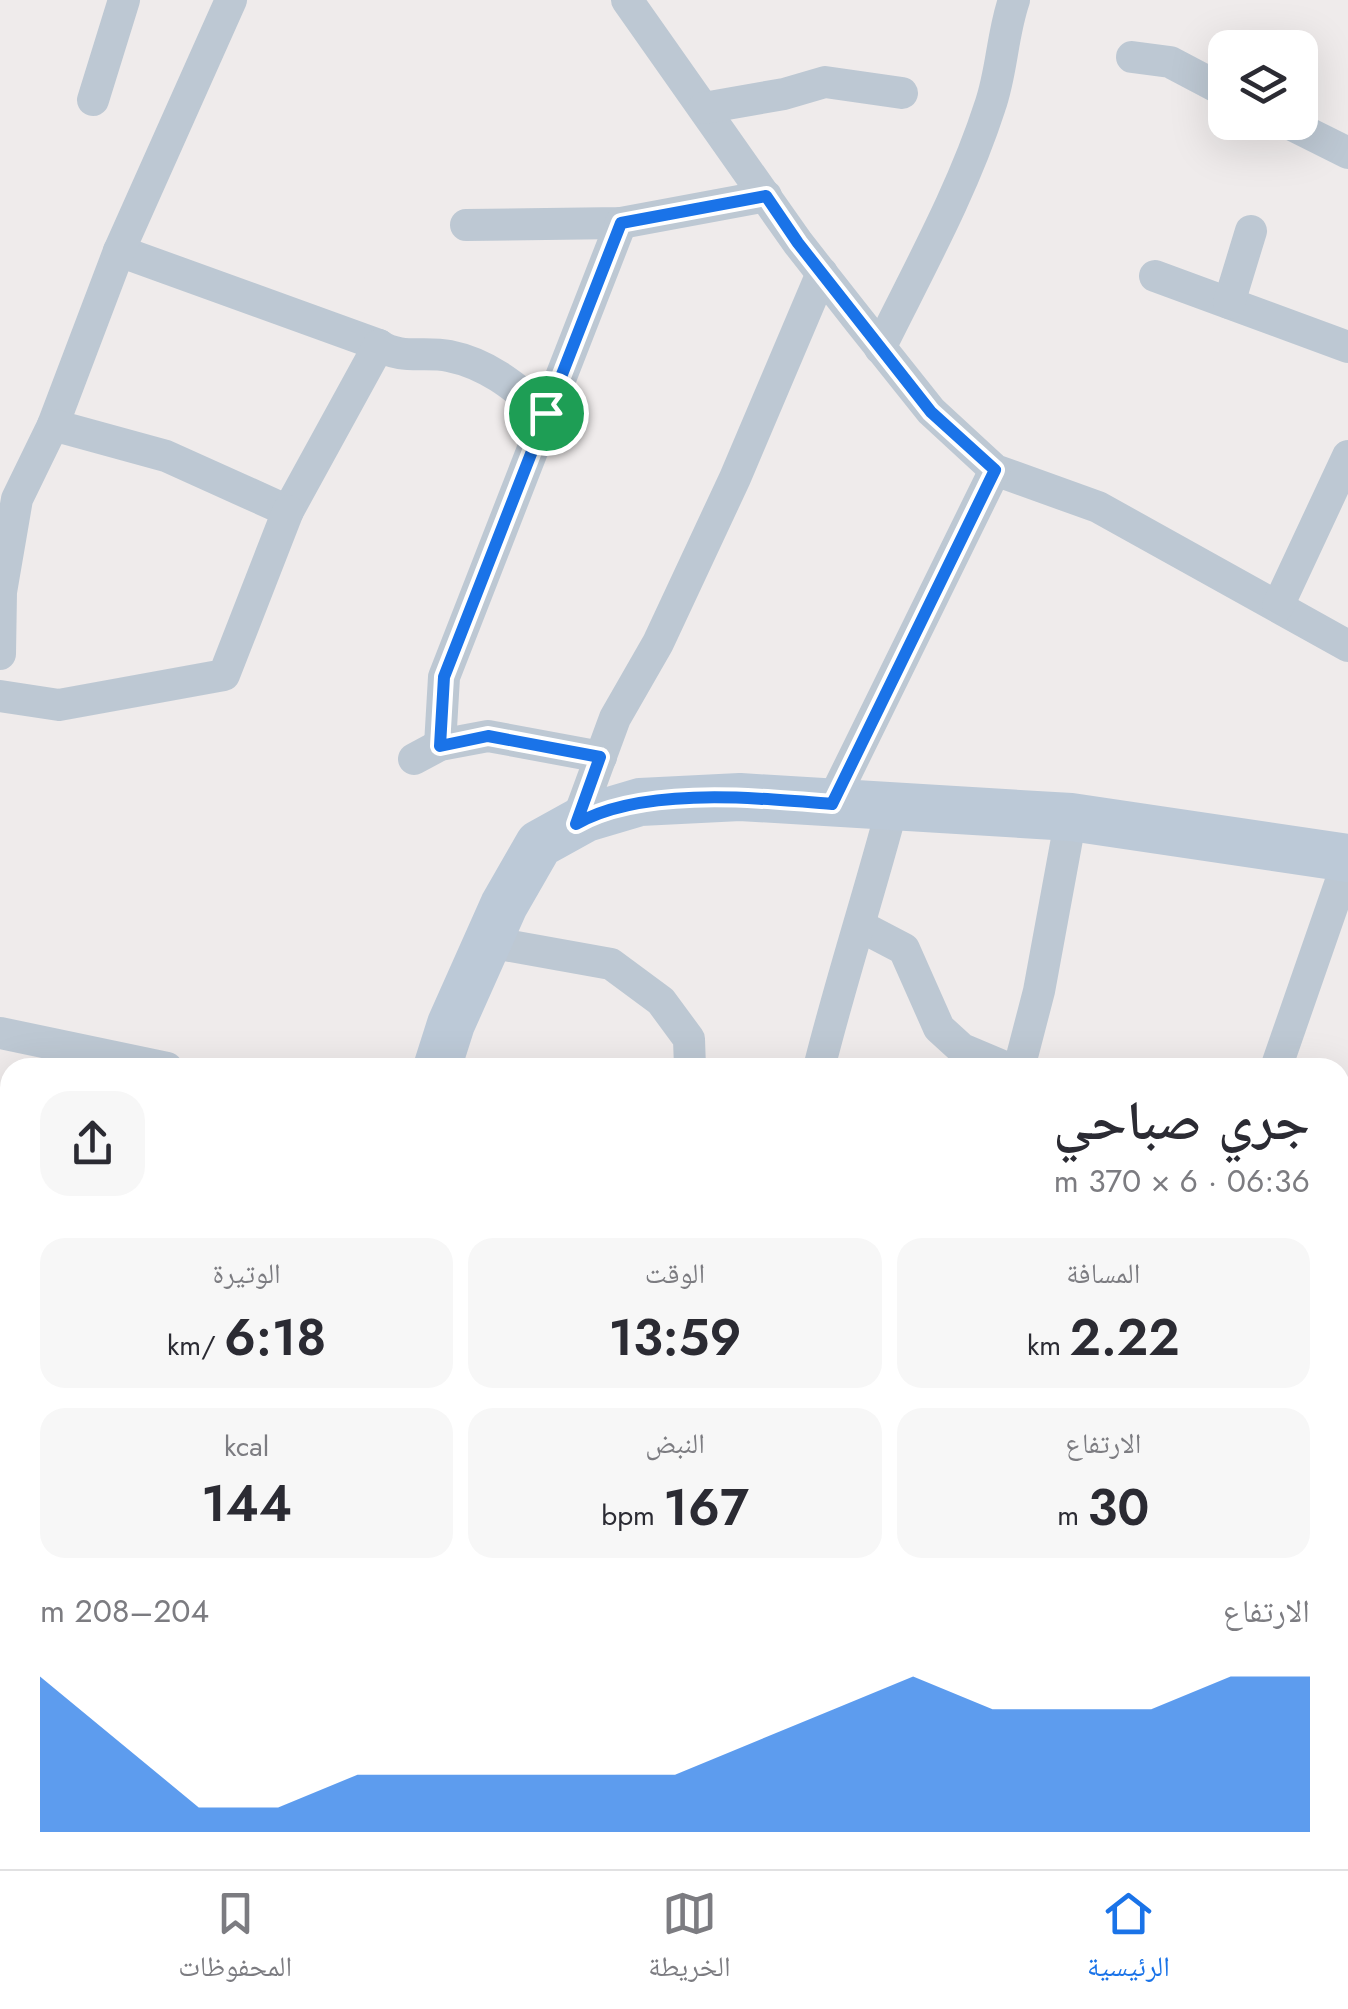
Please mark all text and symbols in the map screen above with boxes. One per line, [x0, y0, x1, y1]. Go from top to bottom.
map controls [1208, 30, 1318, 140]
button: layers [1208, 30, 1318, 140]
pin [504, 371, 589, 456]
icon: arrive [519, 386, 574, 441]
text: جري صباحي [1053, 1080, 1310, 1160]
button: share [40, 1091, 145, 1196]
text: 06:36 · 6 × 370 m [1054, 1158, 1310, 1204]
text: الوتيرة [213, 1253, 281, 1294]
text: الوقت [645, 1253, 705, 1294]
text: المسافة [1066, 1253, 1140, 1294]
text: 6:18 [224, 1301, 326, 1374]
text: 13:59 [608, 1301, 742, 1374]
text: 2.22 [1070, 1301, 1180, 1374]
text: /km [167, 1325, 224, 1366]
text: km [1027, 1325, 1070, 1366]
text: النبض [645, 1423, 705, 1464]
text: الارتفاع [1065, 1423, 1142, 1464]
text: kcal [224, 1426, 269, 1467]
text: 144 [201, 1467, 292, 1540]
text: 167 [663, 1471, 749, 1544]
text: 30 [1087, 1471, 1149, 1544]
text: bpm [601, 1495, 663, 1536]
text: m [1057, 1495, 1087, 1536]
text: 204–208 m [40, 1588, 209, 1634]
text: الارتفاع [1223, 1588, 1310, 1634]
tab: المحفوظات [178, 1886, 292, 1994]
tab: الخريطة [648, 1886, 731, 1994]
tab: الرئيسية [1087, 1886, 1170, 1994]

